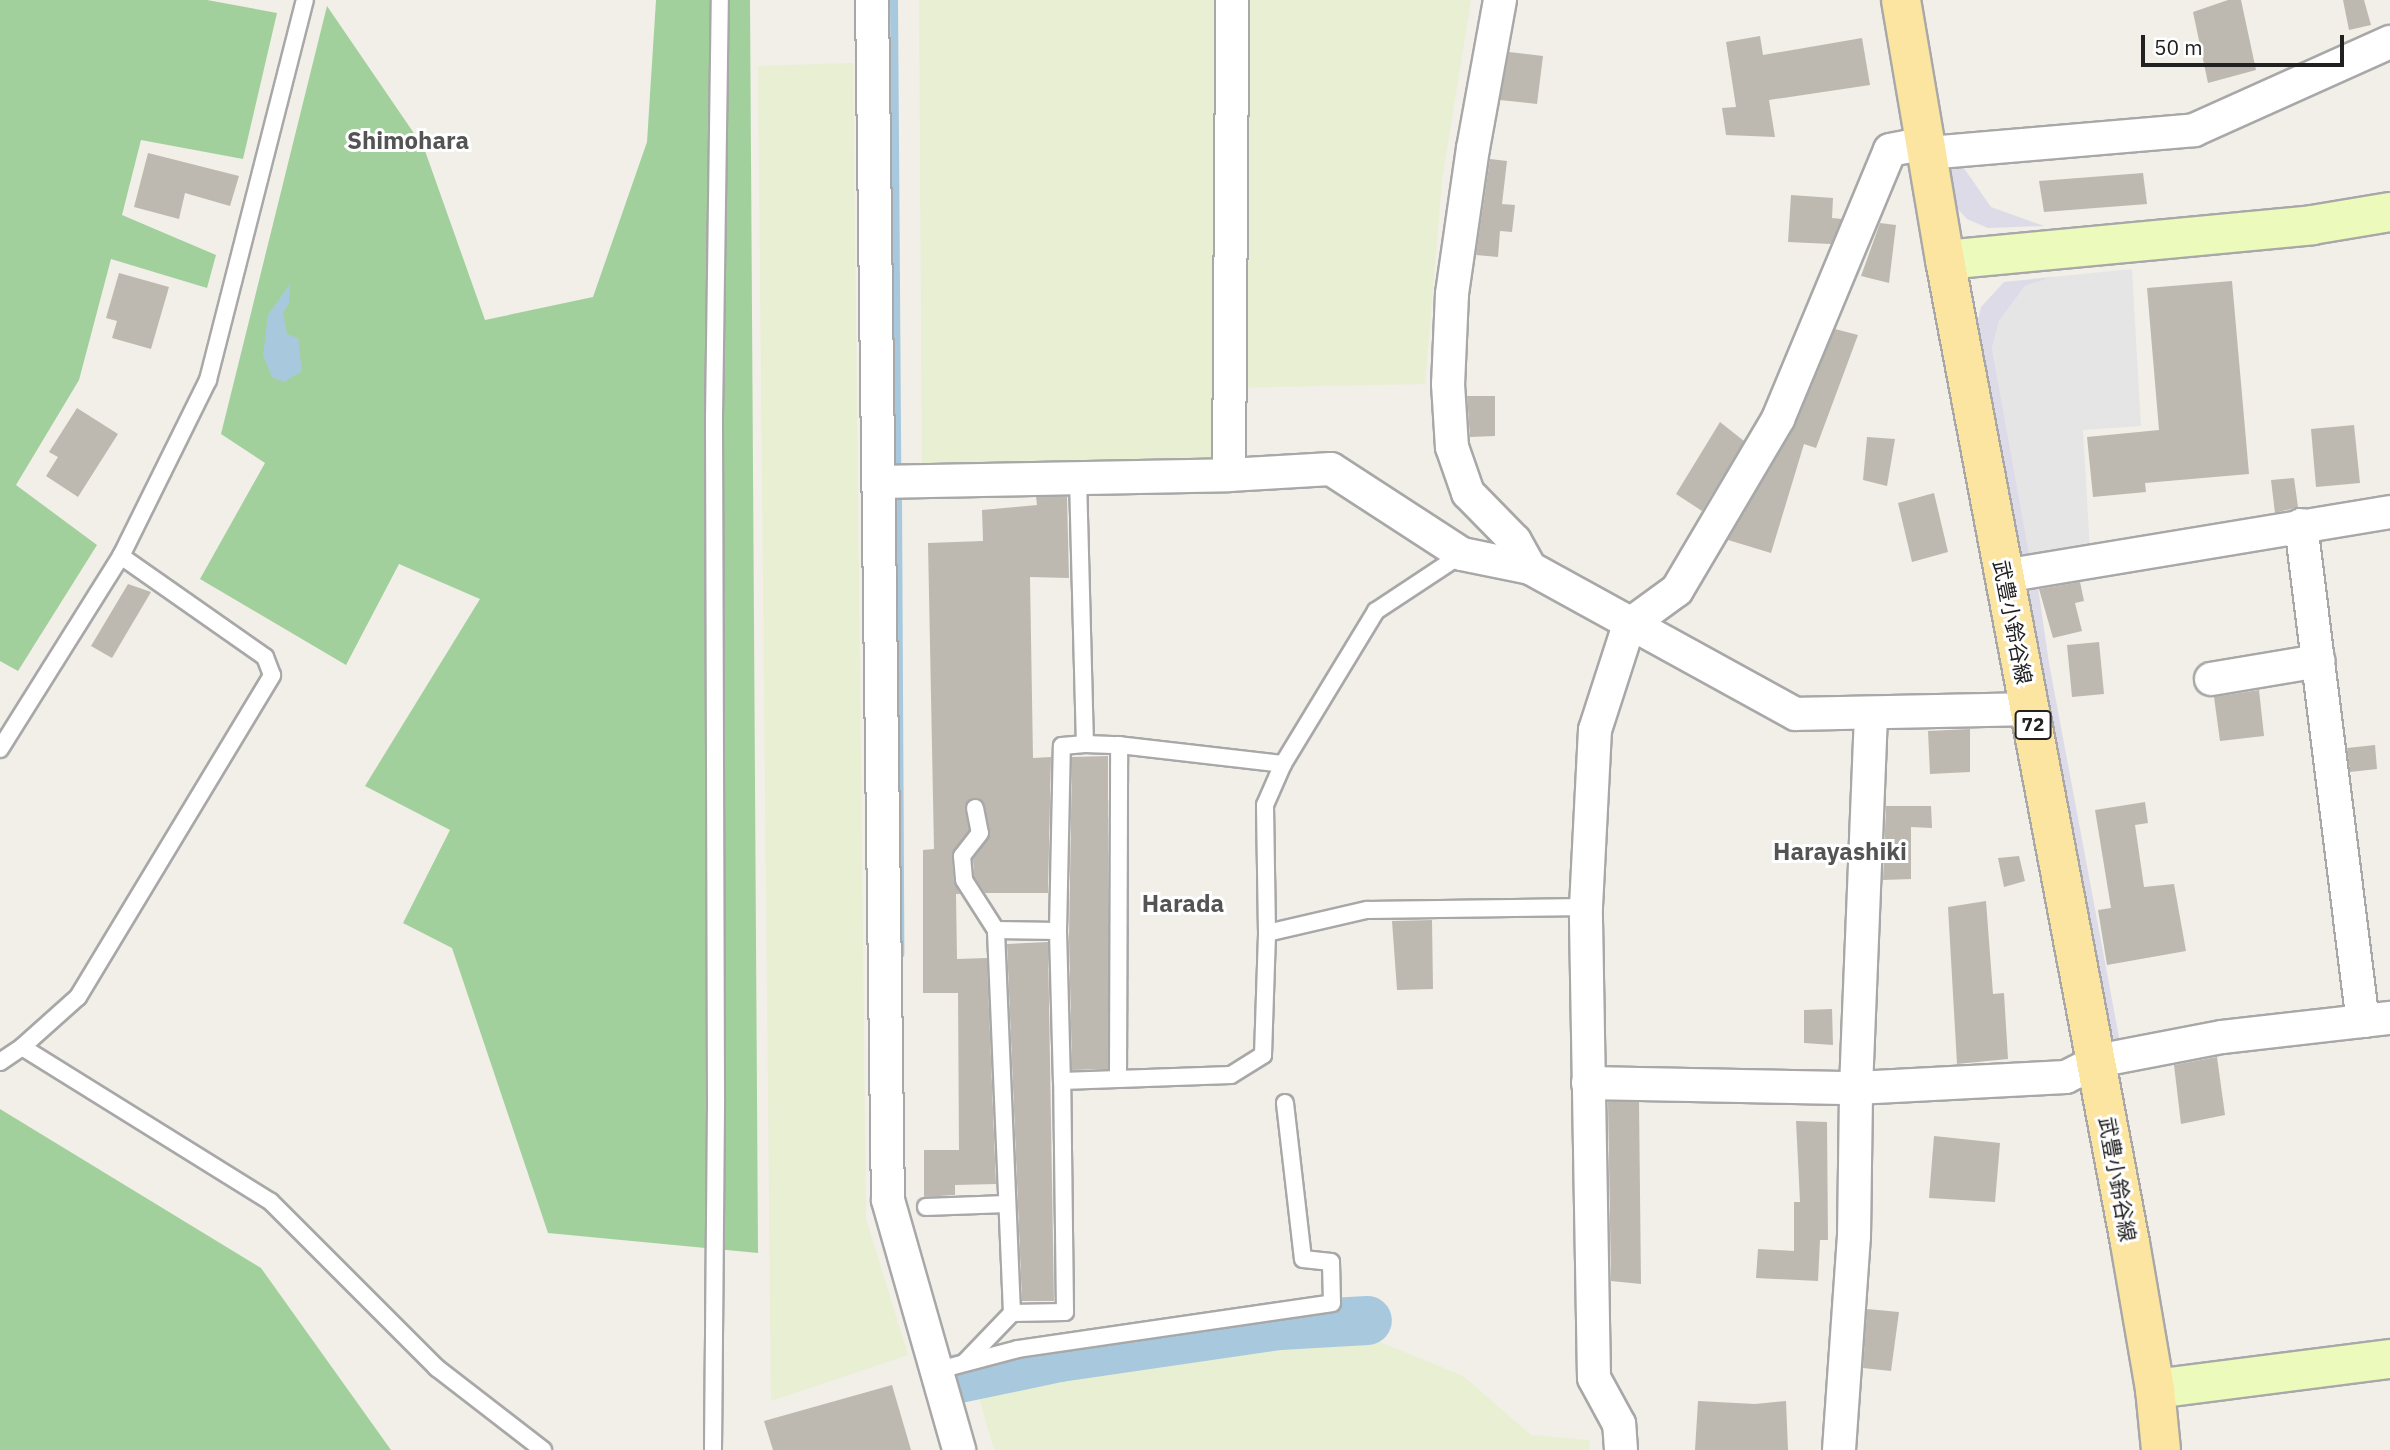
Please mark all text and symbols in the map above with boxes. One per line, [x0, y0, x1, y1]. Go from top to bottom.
scale bar [2145, 21, 2348, 65]
text: 50 m [2154, 33, 2203, 61]
district label: Shimohara [347, 127, 469, 155]
street label: 武豊小鈴谷線 [1989, 558, 2037, 686]
road number: 72 [2014, 710, 2052, 740]
district label: Harayashiki [1773, 838, 1907, 866]
district label: Harada [1142, 890, 1224, 918]
street label: 武豊小鈴谷線 [2095, 1115, 2141, 1243]

